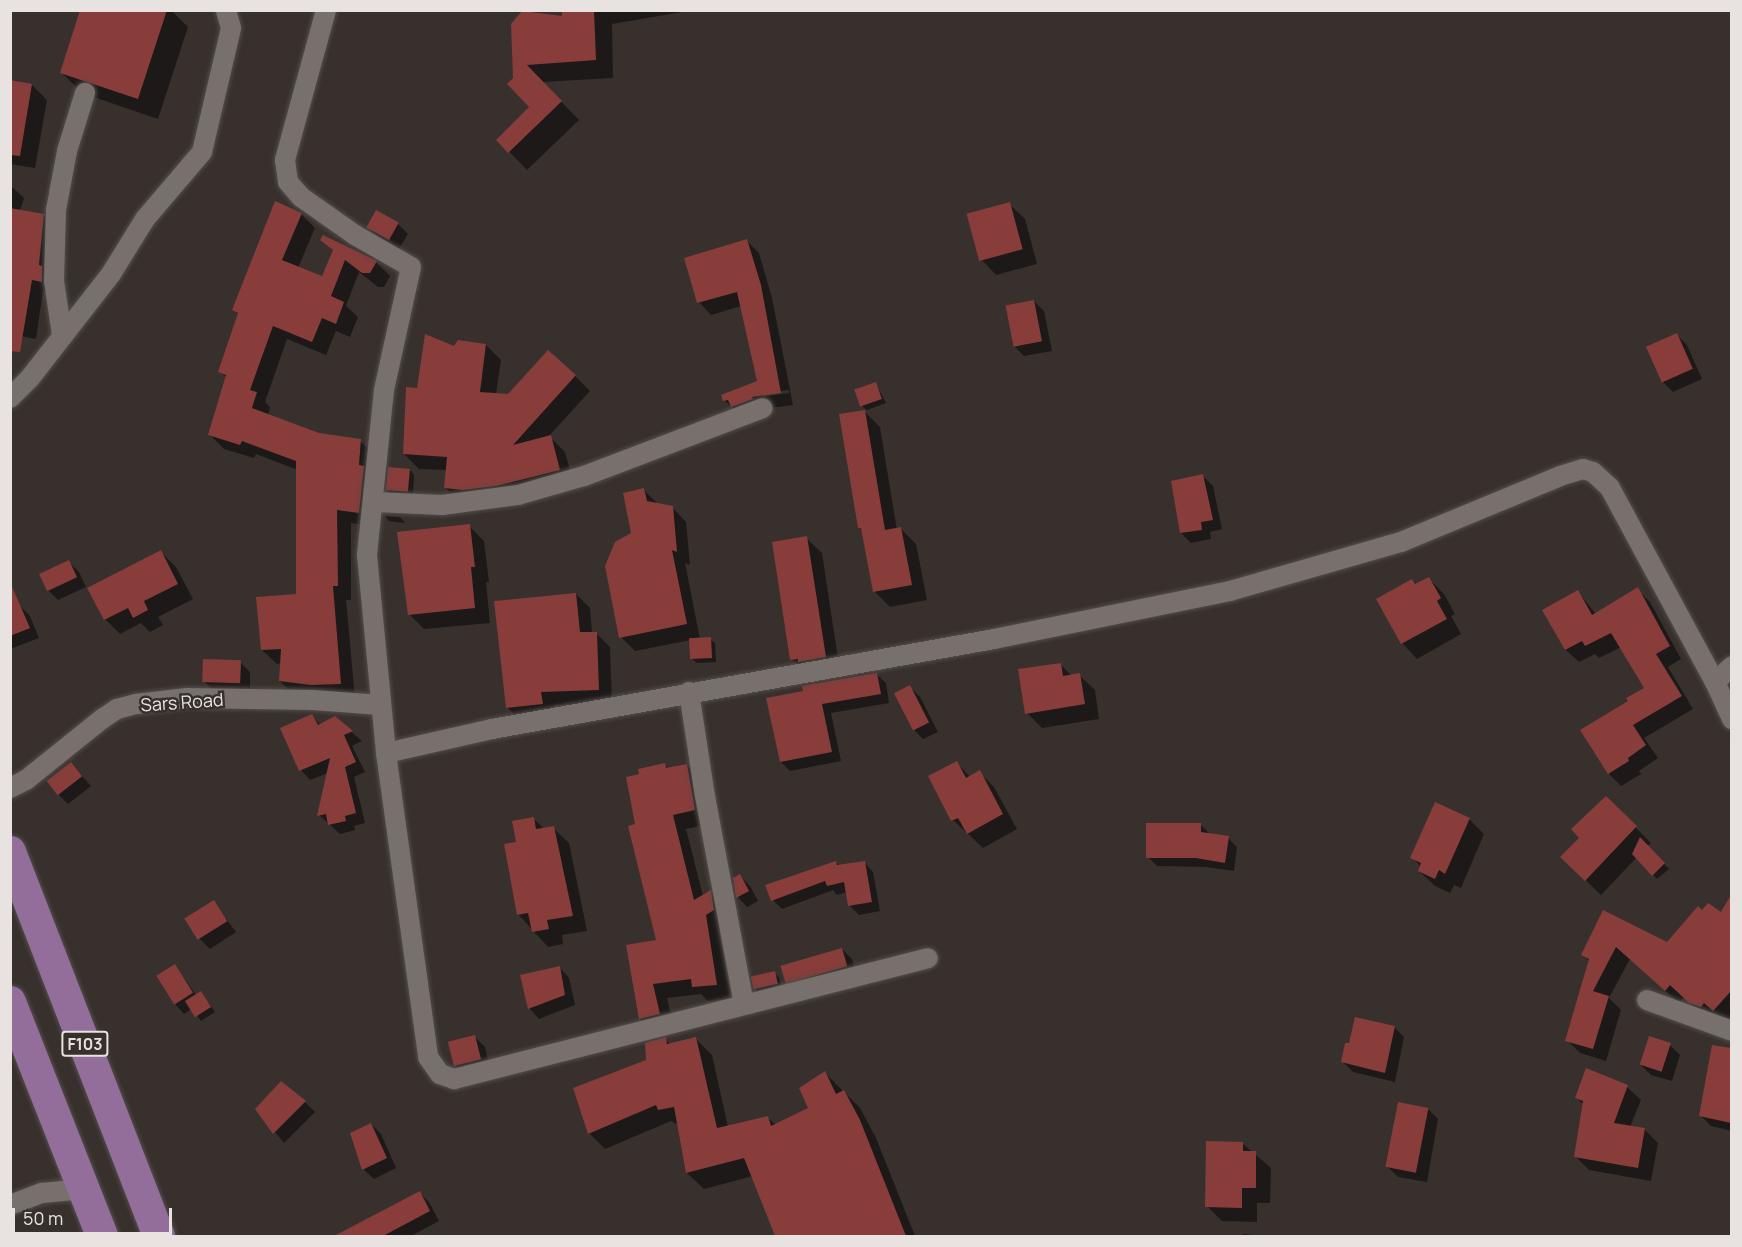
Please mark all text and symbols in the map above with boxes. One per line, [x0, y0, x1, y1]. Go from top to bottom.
street label: Sars Road [140, 688, 224, 716]
road number: F103 [61, 1031, 109, 1057]
scale bar [15, 1196, 176, 1234]
text: 50 m [23, 1206, 63, 1230]

